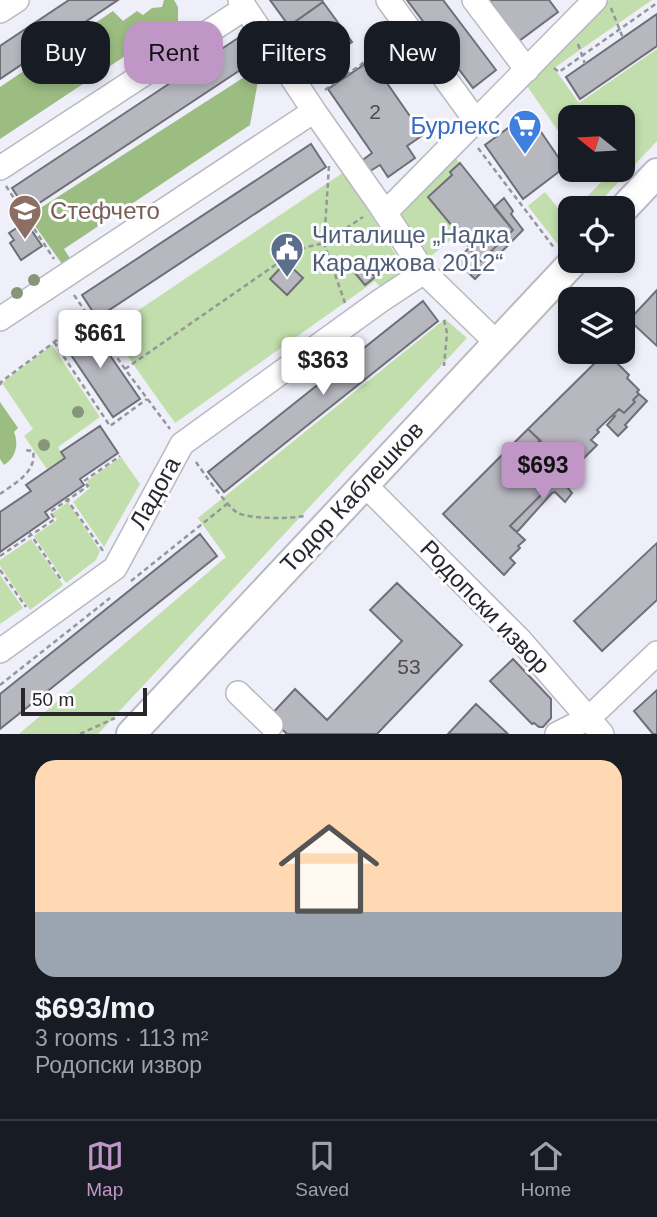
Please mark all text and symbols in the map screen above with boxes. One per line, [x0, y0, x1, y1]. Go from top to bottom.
chip: Buy [21, 21, 110, 84]
chip: Rent [124, 21, 223, 84]
chip: Filters [237, 21, 350, 84]
chip: New [364, 21, 460, 84]
house number: 2 [369, 100, 381, 123]
north arrow [558, 105, 635, 182]
map controls [558, 105, 635, 364]
supermarket icon: Бурлекс [506, 107, 544, 156]
place label: Бурлекс [410, 112, 500, 139]
school or university icon: Стефчето [6, 192, 44, 241]
button: locate [558, 196, 635, 273]
place label: Стефчето [50, 197, 160, 224]
place label: Читалище „Надка Караджова 2012“ [312, 221, 510, 276]
public building icon: Читалище „Надка Караджова 2012“ [268, 230, 306, 279]
button: layers [558, 287, 635, 364]
pin: $661 [59, 310, 141, 370]
text: $661 [74, 320, 126, 346]
pin: $363 [282, 338, 364, 397]
text: $363 [297, 347, 349, 373]
street label: Тодор Каблешков [275, 416, 428, 578]
pin: $693 [502, 442, 584, 502]
street label: Ладога [124, 452, 186, 533]
text: $693 [517, 452, 569, 478]
street label: Родопски извор [415, 535, 556, 679]
house number: 53 [397, 655, 421, 678]
scale bar [21, 685, 147, 717]
text: 50 m [32, 689, 74, 710]
icon: home [266, 806, 392, 932]
text: $693/mo [35, 991, 155, 1024]
text: 3 rooms · 113 m² [35, 1025, 208, 1051]
text: Родопски извор [35, 1052, 202, 1078]
tab: Map [86, 1137, 124, 1201]
tab: Saved [295, 1137, 349, 1201]
tab: Home [521, 1137, 571, 1201]

